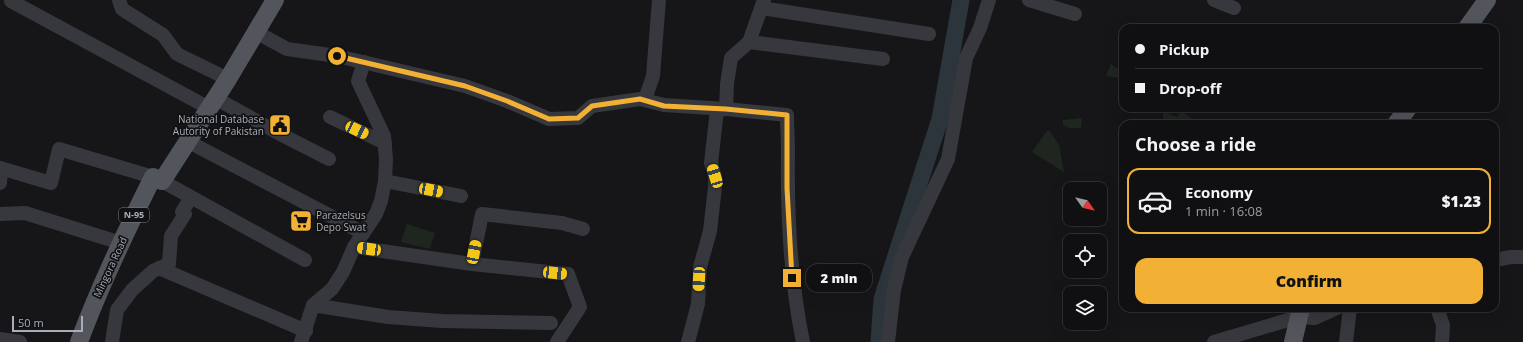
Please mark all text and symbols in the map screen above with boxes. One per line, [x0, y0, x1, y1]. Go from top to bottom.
text: Pickup [1159, 39, 1209, 59]
route start [328, 47, 346, 65]
text: Drop-off [1159, 78, 1221, 98]
place label: National Database Autority of Pakistan [173, 112, 264, 138]
public building icon: National Database Autority of Pakistan [267, 112, 293, 138]
car [344, 119, 370, 141]
text: Choose a ride [1135, 132, 1256, 156]
car [706, 163, 724, 189]
car [418, 182, 444, 198]
north arrow [1063, 182, 1107, 226]
map controls [1063, 182, 1107, 330]
text: Economy [1185, 182, 1253, 202]
icon: car [1137, 183, 1173, 219]
text: $1.23 [1442, 191, 1481, 211]
text: 1 min · 16:08 [1185, 202, 1262, 220]
road number: N-95 [119, 208, 149, 222]
supermarket icon: Parazelsus Depo Swat [288, 208, 314, 234]
place label: Parazelsus Depo Swat [316, 208, 366, 234]
street label: Mingora Road [90, 234, 130, 300]
button: locate [1063, 234, 1107, 278]
car [466, 239, 482, 265]
car [356, 241, 382, 257]
button: Confirm [1135, 258, 1483, 304]
callout: 2 min [806, 264, 872, 292]
car [542, 266, 568, 280]
car [692, 267, 706, 291]
route end [783, 269, 801, 287]
text: 2 min [821, 269, 857, 287]
button: layers [1063, 286, 1107, 330]
scale bar [12, 314, 83, 333]
text: 50 m [18, 315, 44, 330]

